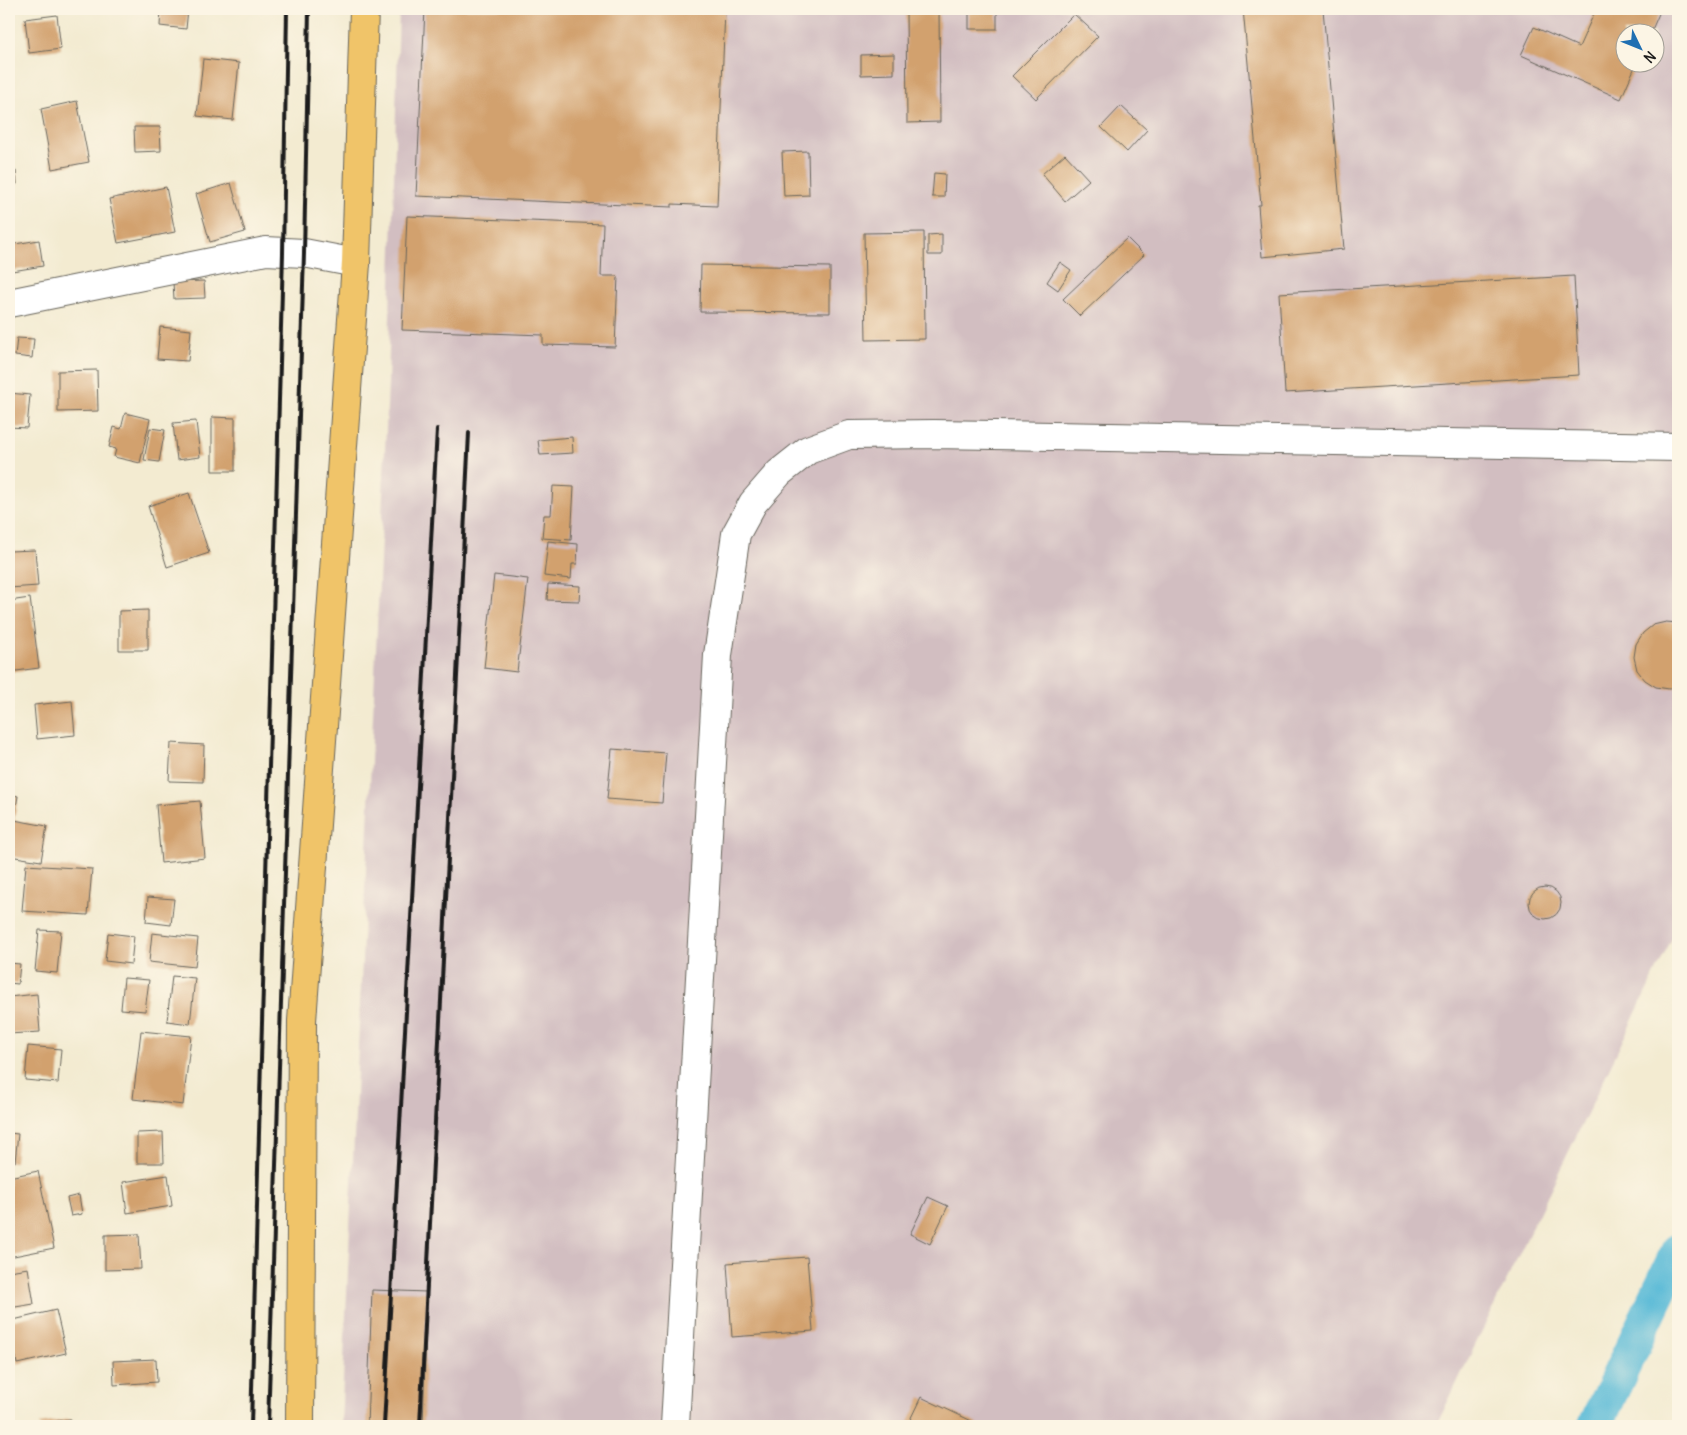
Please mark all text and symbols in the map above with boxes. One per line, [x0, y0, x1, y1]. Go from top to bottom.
north arrow [1614, 22, 1664, 72]
text: N [1640, 47, 1659, 67]

